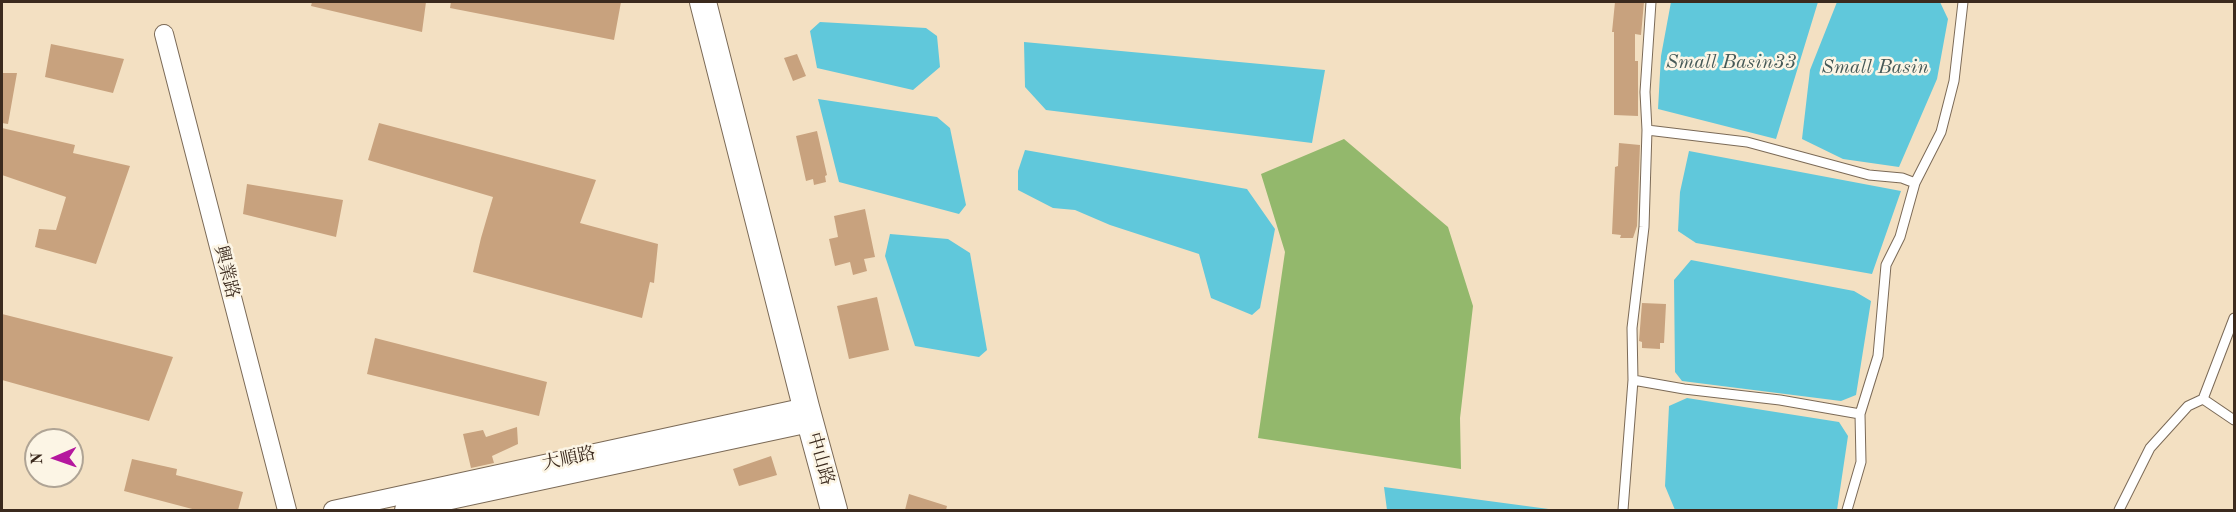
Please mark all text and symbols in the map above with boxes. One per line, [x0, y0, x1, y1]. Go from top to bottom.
water label: Small Basin33 [1666, 51, 1796, 75]
water label: Small Basin [1821, 56, 1929, 80]
street label: 興業路 [209, 243, 243, 301]
north arrow [24, 428, 84, 488]
street label: 中山路 [802, 430, 838, 488]
street label: 大順路 [540, 443, 598, 475]
text: N [30, 452, 46, 465]

